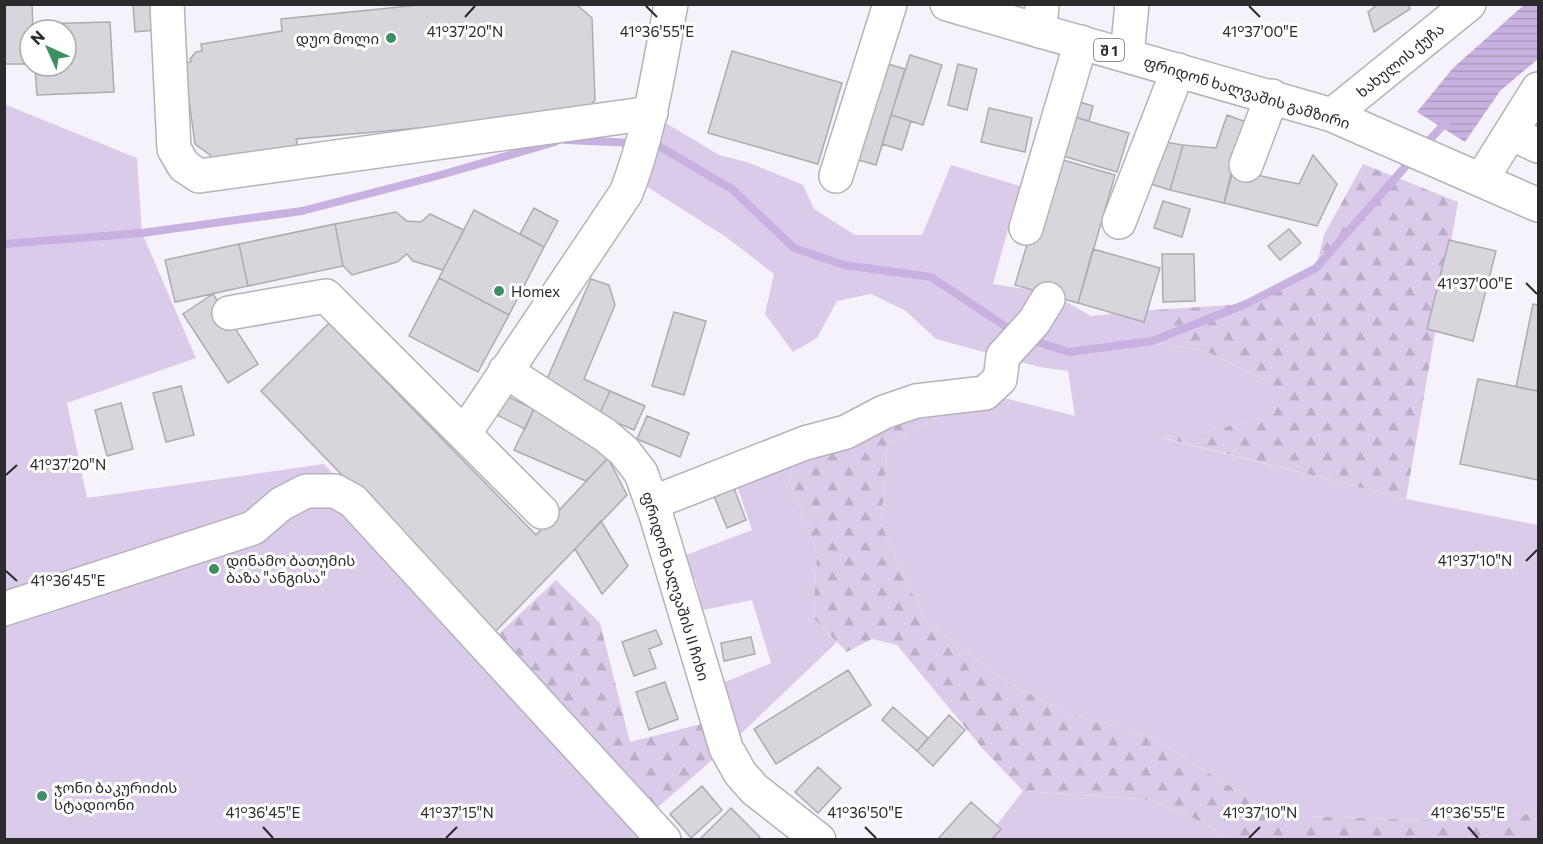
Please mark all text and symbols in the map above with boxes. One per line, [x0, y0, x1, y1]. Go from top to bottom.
north arrow [18, 18, 78, 78]
street label: ხახულის ქუჩა [1353, 19, 1448, 102]
text: 41°37'20"N [427, 22, 503, 40]
text: 41°36'55"E [620, 22, 694, 40]
text: 41°37'00"E [1222, 22, 1298, 40]
text: N [26, 26, 48, 48]
place label: დუო მოლი [296, 29, 379, 48]
marker: დუო მოლი [384, 31, 398, 45]
road number: შ 1 [1094, 39, 1124, 61]
street label: ფრიდონ ხალვაშის გამზირი [1141, 52, 1352, 133]
text: 41°37'00"E [1437, 274, 1513, 292]
place label: Homex [511, 282, 560, 300]
marker: Homex [492, 284, 506, 298]
text: 41°37'20"N [30, 455, 106, 473]
street label: ფრიდონ ხალვაშის II ჩიხი [638, 489, 713, 683]
place label: დინამო ბათუმის ბაზა "ანგისა" [226, 551, 355, 587]
text: 41°37'10"N [1438, 551, 1512, 569]
marker: დინამო ბათუმის ბაზა "ანგისა" [207, 562, 221, 576]
text: 41°36'45"E [31, 571, 106, 589]
place label: ჯონი ბაკურიძის სტადიონი [54, 778, 177, 814]
marker: ჯონი ბაკურიძის სტადიონი [35, 789, 49, 803]
text: 41°36'45"E [226, 803, 301, 821]
text: 41°37'15"N [420, 803, 494, 821]
text: 41°36'50"E [827, 803, 903, 821]
text: 41°37'10"N [1223, 803, 1297, 821]
text: 41°36'55"E [1431, 803, 1505, 821]

